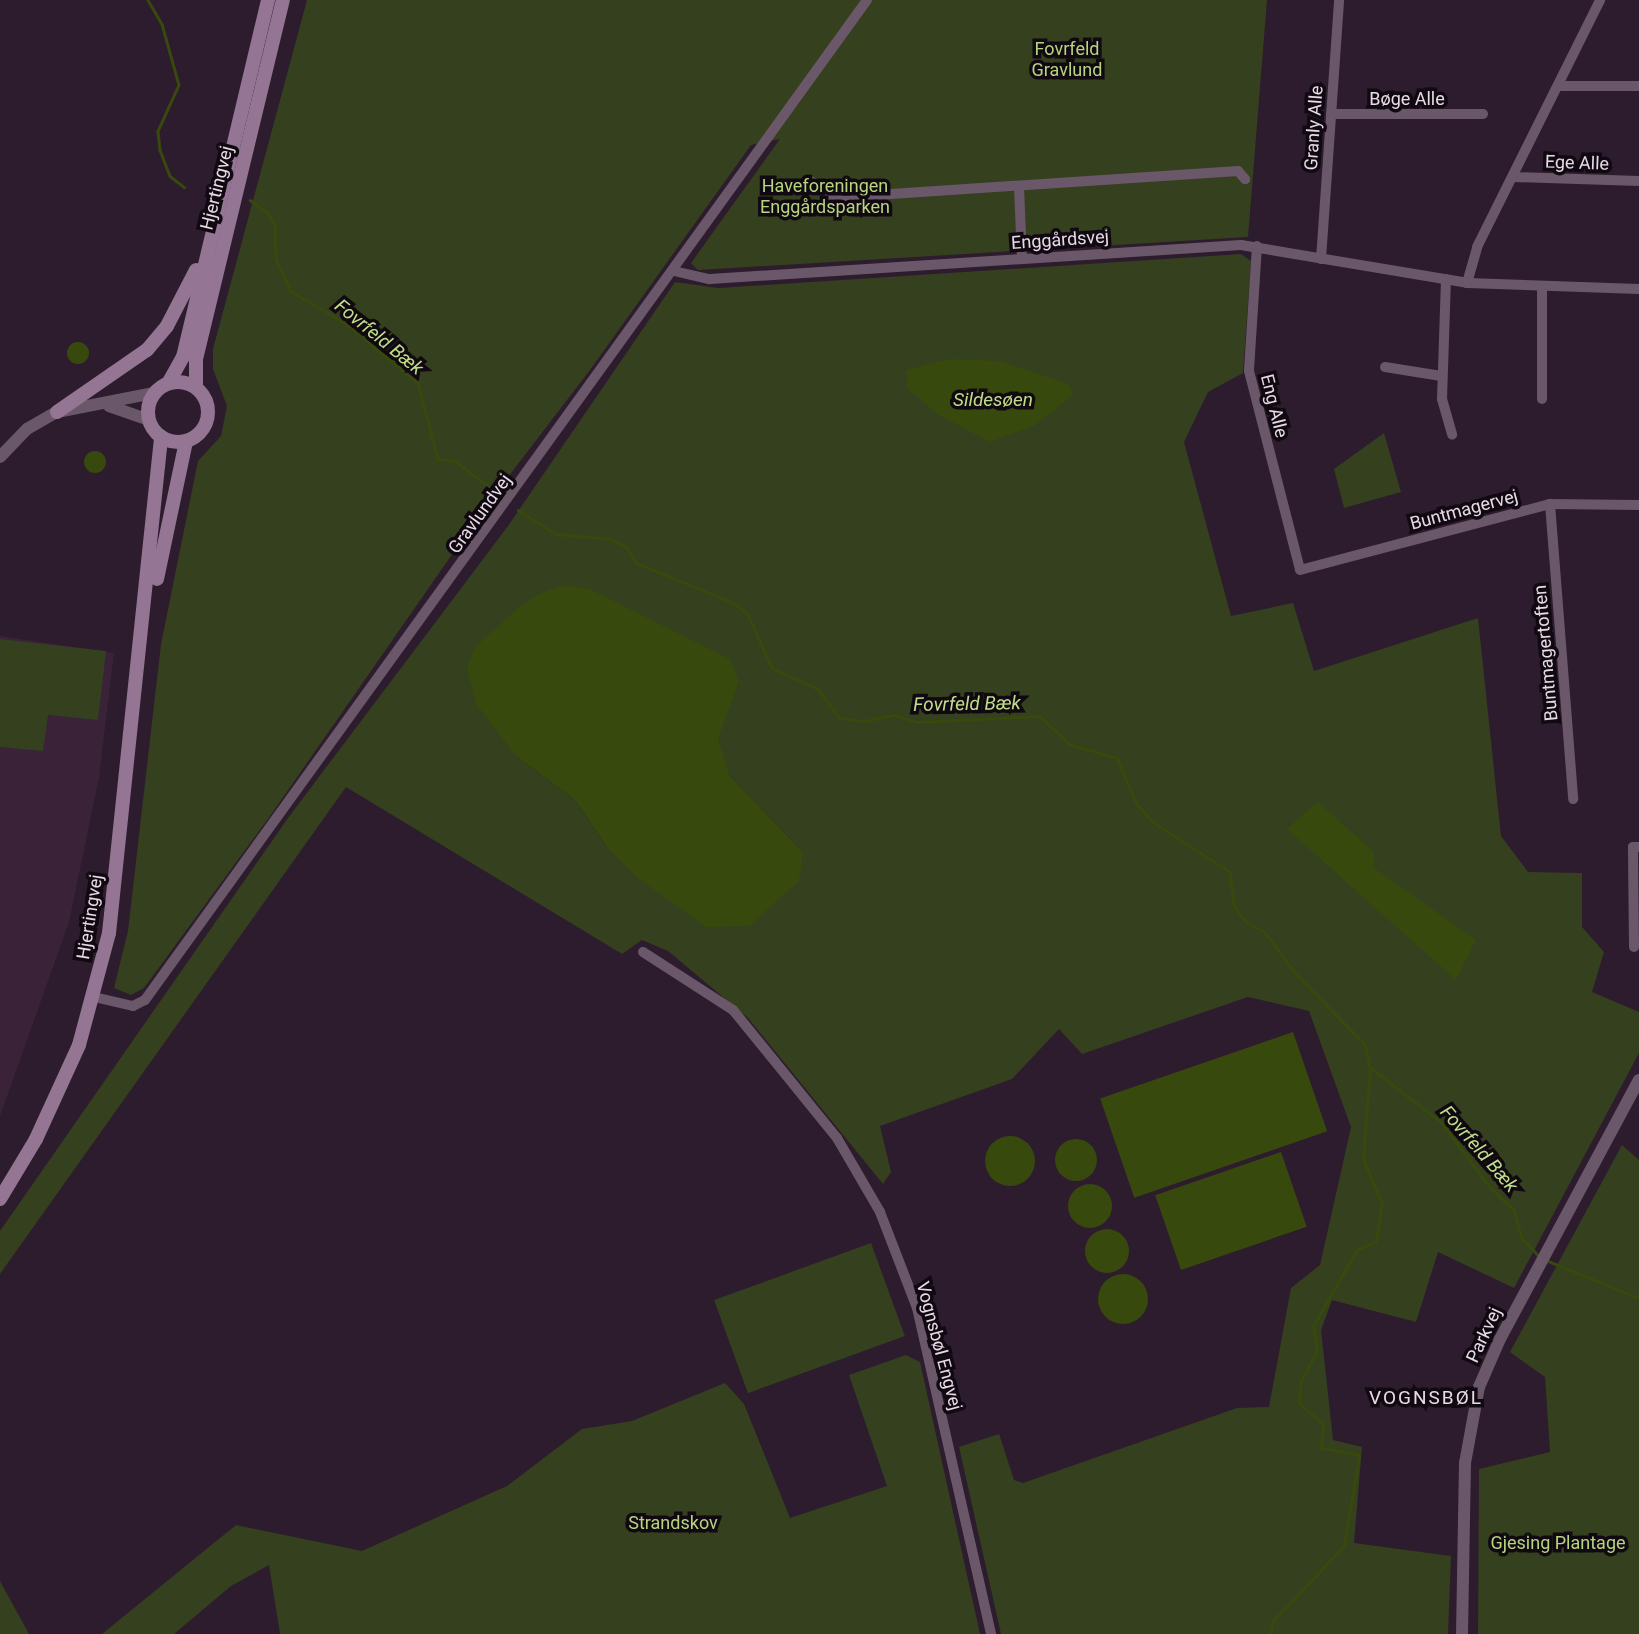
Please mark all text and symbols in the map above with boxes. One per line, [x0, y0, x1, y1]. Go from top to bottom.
park label: Fovrfeld Gravlund [1032, 39, 1102, 82]
street label: Granly Alle [1300, 85, 1328, 171]
street label: Bøge Alle [1369, 88, 1445, 110]
street label: Hjertingvej [196, 144, 238, 232]
street label: Ege Alle [1545, 151, 1609, 175]
park label: Haveforeningen Enggårdsparken [760, 176, 890, 218]
street label: Enggårdsvej [1010, 226, 1110, 254]
water label: Fovrfeld Bæk [330, 294, 428, 380]
street label: Eng Alle [1256, 372, 1292, 440]
water label: Sildesøen [953, 389, 1033, 411]
street label: Gravlundvej [444, 470, 516, 558]
street label: Buntmagervej [1408, 485, 1520, 535]
street label: Buntmagertoften [1529, 584, 1563, 722]
water label: Fovrfeld Bæk [913, 692, 1021, 716]
street label: Hjertingvej [73, 873, 107, 961]
water label: Fovrfeld Bæk [1435, 1101, 1523, 1197]
street label: Vognsbøl Engvej [911, 1279, 967, 1413]
street label: Parkvej [1462, 1304, 1506, 1366]
district label: VOGNSBØL [1370, 1387, 1482, 1409]
park label: Strandskov [628, 1512, 718, 1534]
park label: Gjesing Plantage [1490, 1532, 1626, 1554]

